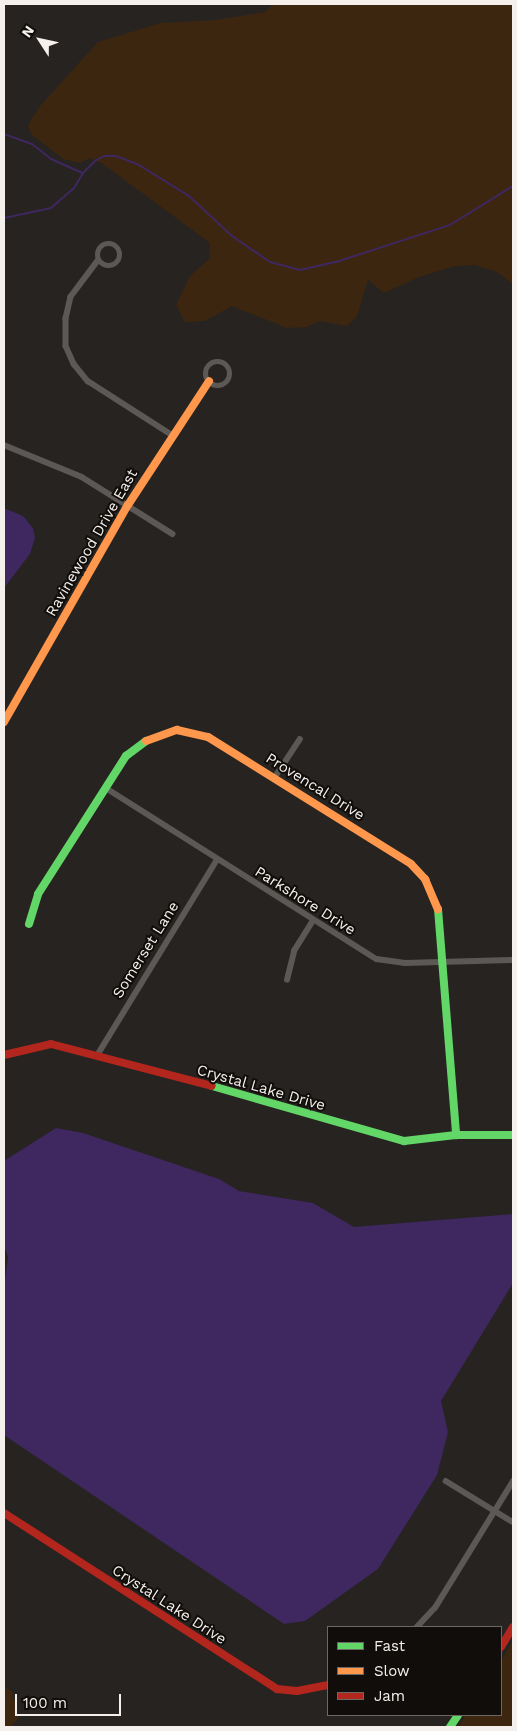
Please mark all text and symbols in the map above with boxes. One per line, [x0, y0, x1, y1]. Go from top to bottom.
north arrow [15, 15, 65, 65]
text: N [18, 23, 37, 40]
street label: Ravinewood Drive East [42, 466, 142, 620]
street label: Provencal Drive [262, 749, 368, 825]
street label: Parkshore Drive [251, 863, 359, 939]
street label: Somerset Lane [109, 898, 183, 1002]
street label: Crystal Lake Drive [195, 1061, 327, 1115]
street label: Crystal Lake Drive [108, 1561, 230, 1649]
legend [327, 1626, 502, 1716]
text: Fast [374, 1637, 405, 1655]
text: Slow [374, 1662, 410, 1680]
scale bar [18, 1684, 124, 1716]
text: Jam [374, 1687, 405, 1705]
text: 100 m [23, 1694, 67, 1712]

